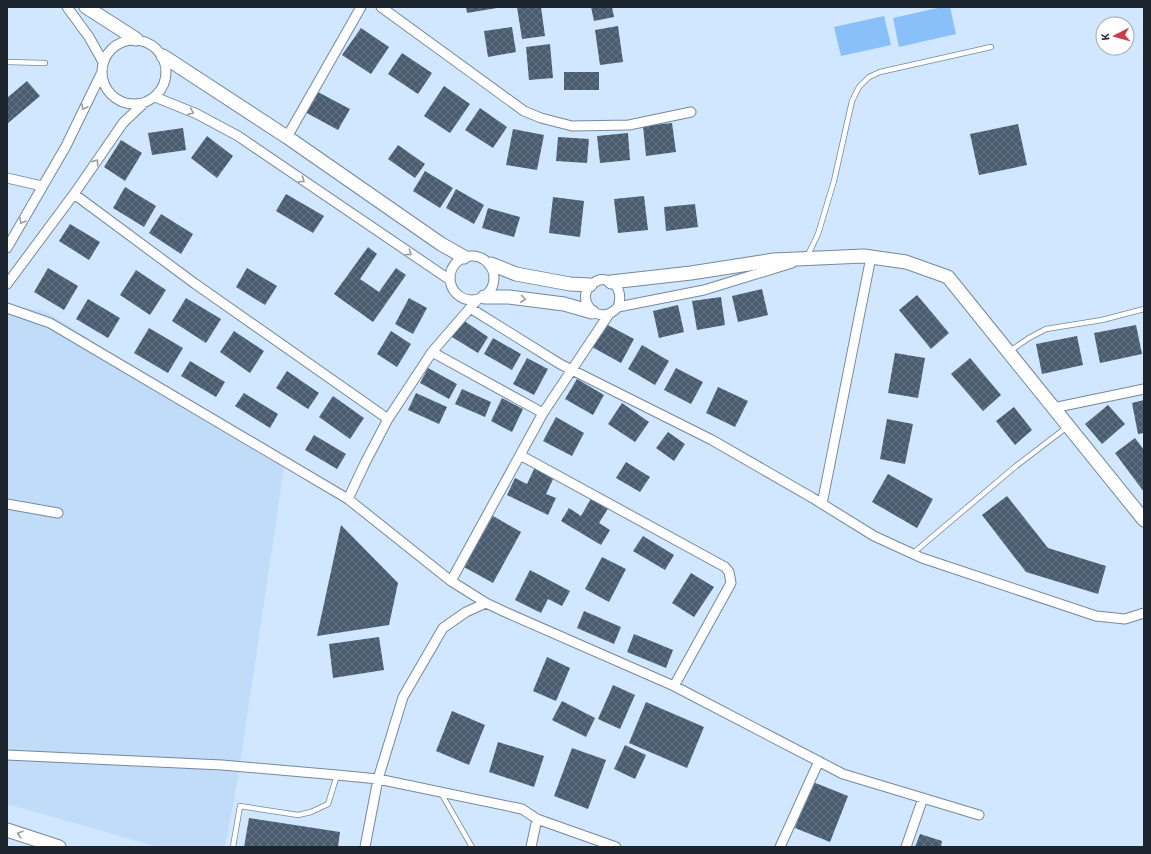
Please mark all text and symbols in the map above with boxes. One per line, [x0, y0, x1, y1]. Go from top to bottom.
north arrow [1095, 16, 1135, 56]
text: K [1098, 33, 1111, 41]
one-way arrow [81, 103, 89, 110]
one-way arrow [188, 107, 195, 115]
one-way arrow [91, 159, 99, 166]
one-way arrow [298, 175, 305, 182]
one-way arrow [20, 217, 27, 224]
one-way arrow [405, 248, 412, 256]
one-way arrow [520, 294, 526, 303]
one-way arrow [16, 830, 23, 839]

